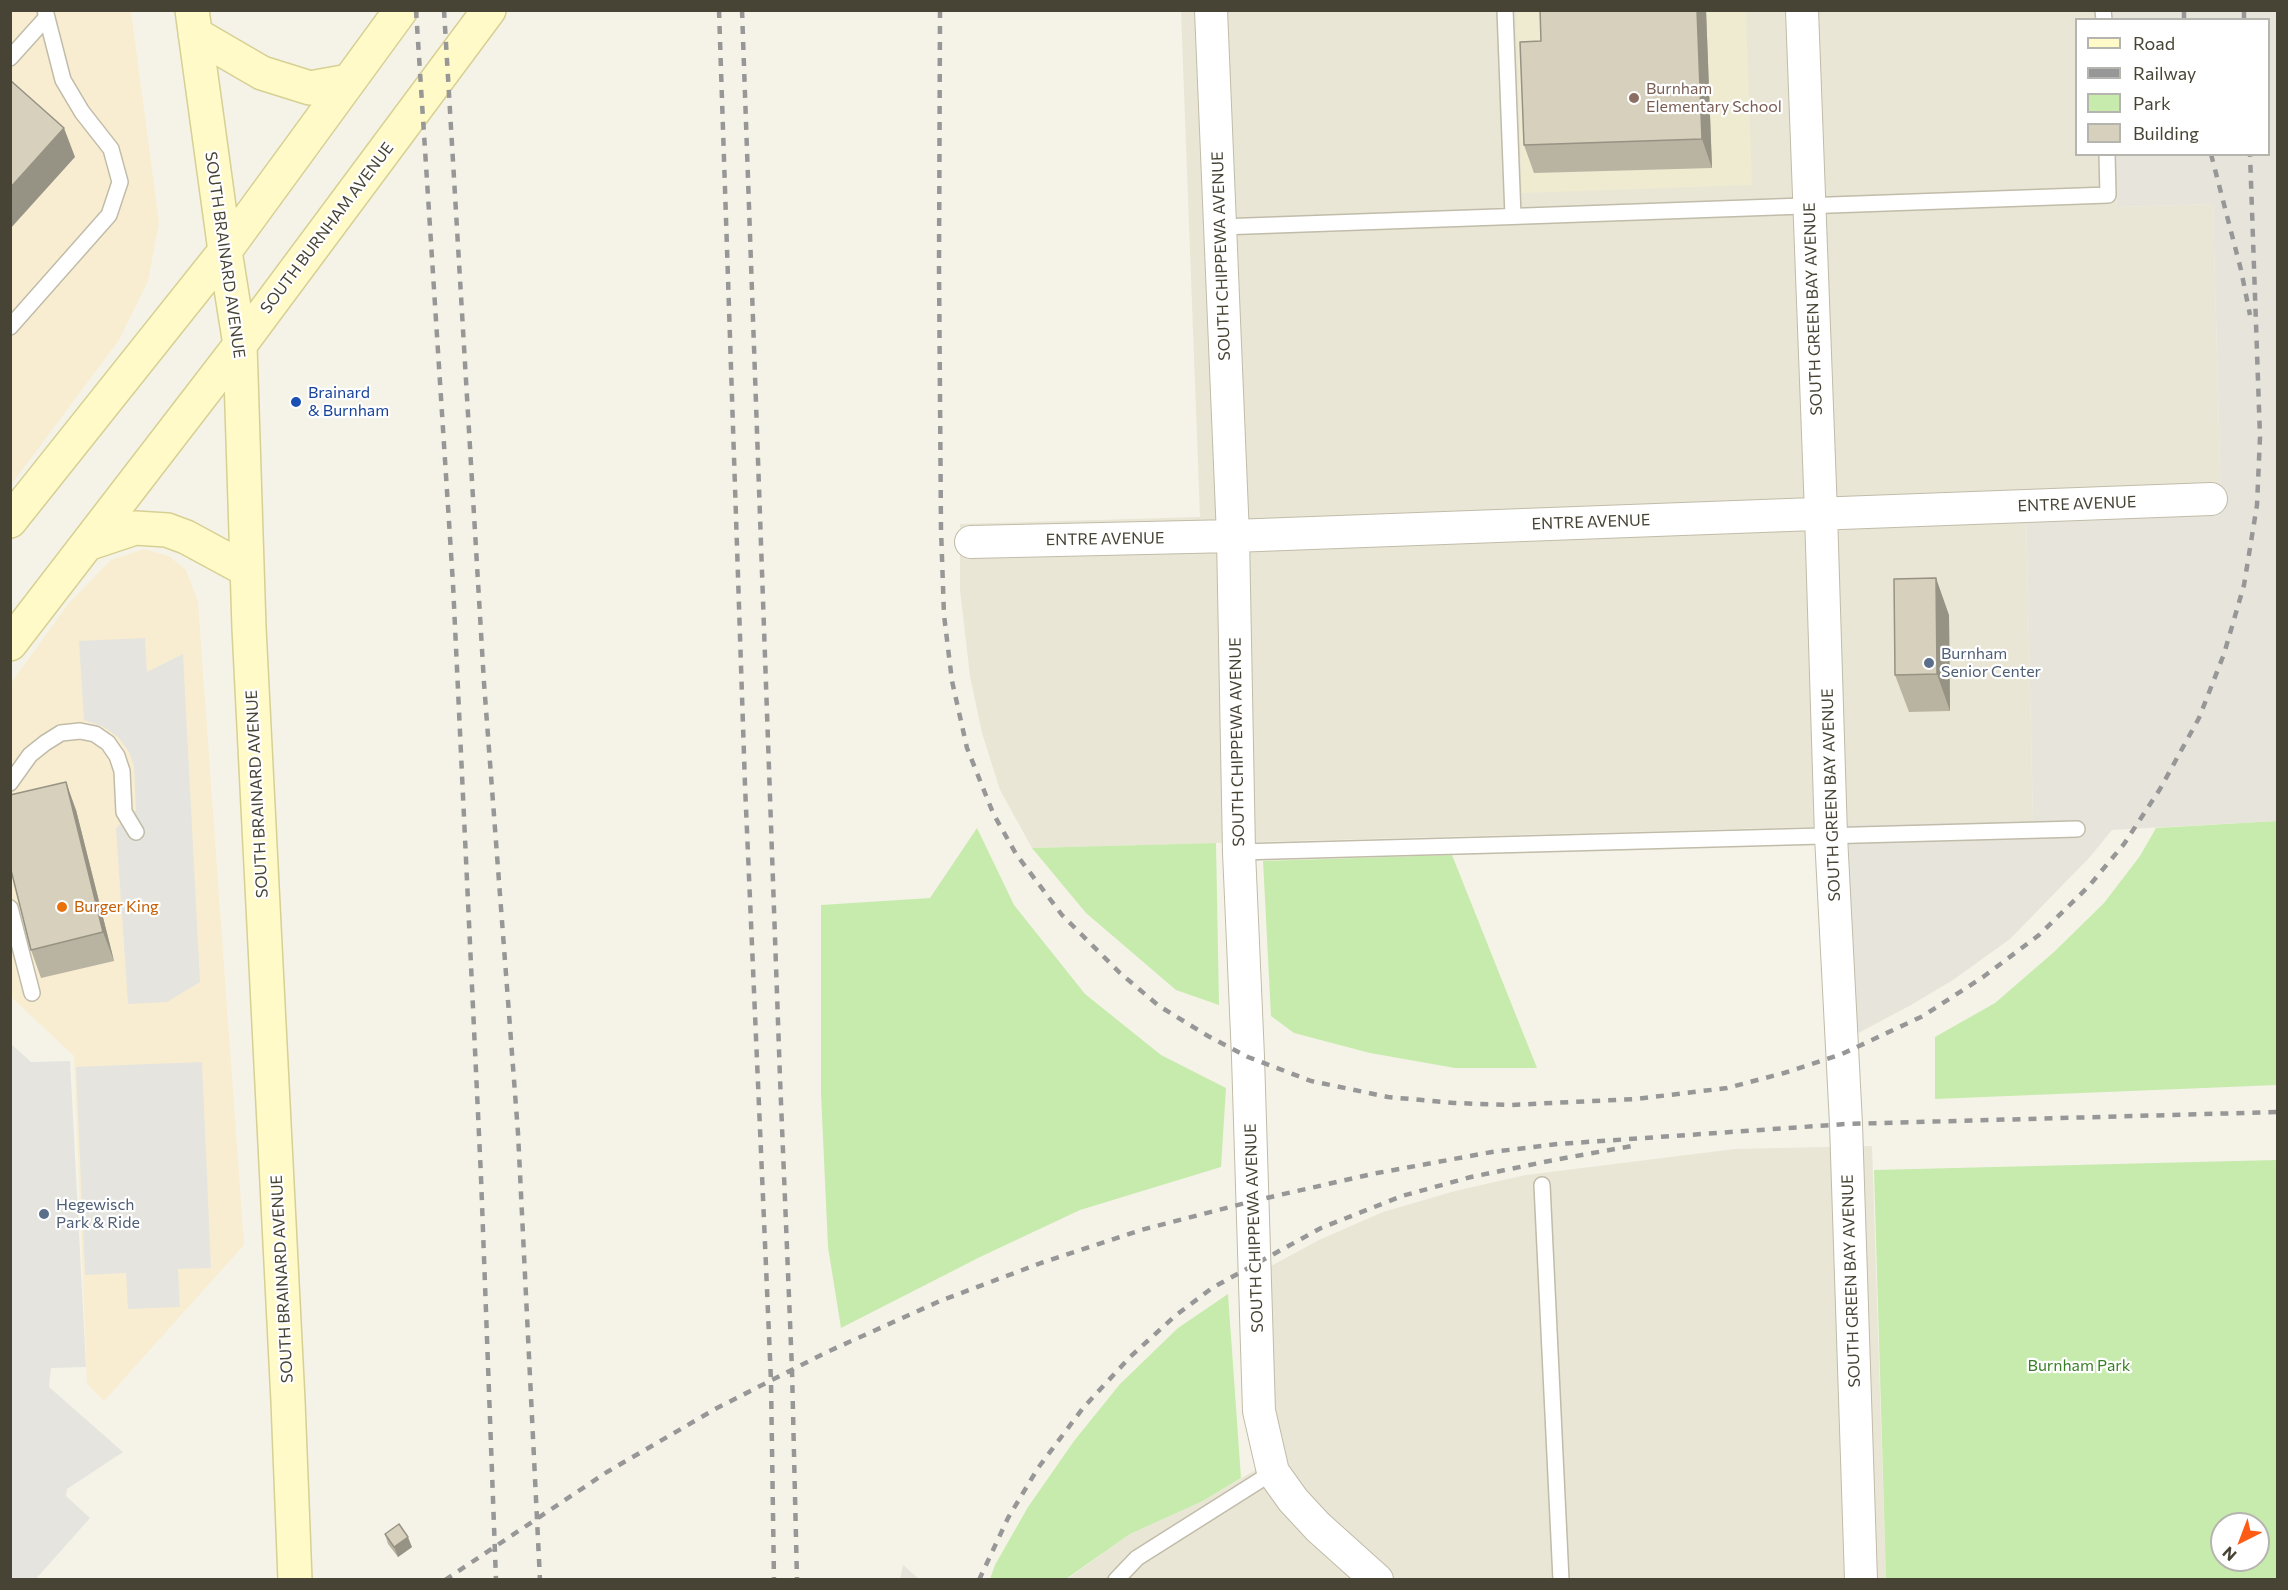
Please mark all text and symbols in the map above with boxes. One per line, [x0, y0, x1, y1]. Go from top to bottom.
legend [2075, 18, 2270, 156]
text: Road [2133, 32, 2175, 54]
text: Railway [2133, 62, 2196, 84]
place label: Burnham Elementary School [1646, 79, 1782, 117]
marker: Burnham Elementary School [1627, 91, 1641, 105]
text: Park [2133, 92, 2171, 114]
text: Building [2133, 122, 2199, 144]
street label: SOUTH BURNHAM AVENUE [256, 139, 398, 317]
street label: SOUTH BRAINARD AVENUE [201, 151, 249, 359]
street label: SOUTH CHIPPEWA AVENUE [1208, 151, 1234, 361]
street label: SOUTH GREEN BAY AVENUE [1800, 202, 1826, 416]
place label: Brainard & Burnham [308, 383, 389, 421]
marker: Brainard & Burnham [289, 395, 303, 409]
street label: ENTRE AVENUE [2017, 492, 2137, 516]
street label: ENTRE AVENUE [1531, 510, 1651, 534]
street label: ENTRE AVENUE [1045, 528, 1165, 550]
street label: SOUTH CHIPPEWA AVENUE [1226, 637, 1248, 847]
place label: Burnham Senior Center [1941, 644, 2041, 682]
marker: Burnham Senior Center [1922, 656, 1936, 670]
street label: SOUTH GREEN BAY AVENUE [1818, 688, 1844, 902]
street label: SOUTH BRAINARD AVENUE [242, 689, 272, 899]
place label: Burger King [74, 897, 159, 917]
marker: Burger King [55, 900, 69, 914]
street label: SOUTH CHIPPEWA AVENUE [1241, 1123, 1267, 1333]
street label: SOUTH BRAINARD AVENUE [267, 1174, 297, 1384]
street label: SOUTH GREEN BAY AVENUE [1838, 1174, 1864, 1388]
place label: Hegewisch Park & Ride [56, 1195, 140, 1233]
marker: Hegewisch Park & Ride [37, 1207, 51, 1221]
park label: Burnham Park [2028, 1356, 2130, 1376]
north arrow [2210, 1512, 2270, 1572]
text: N [2218, 1543, 2240, 1565]

